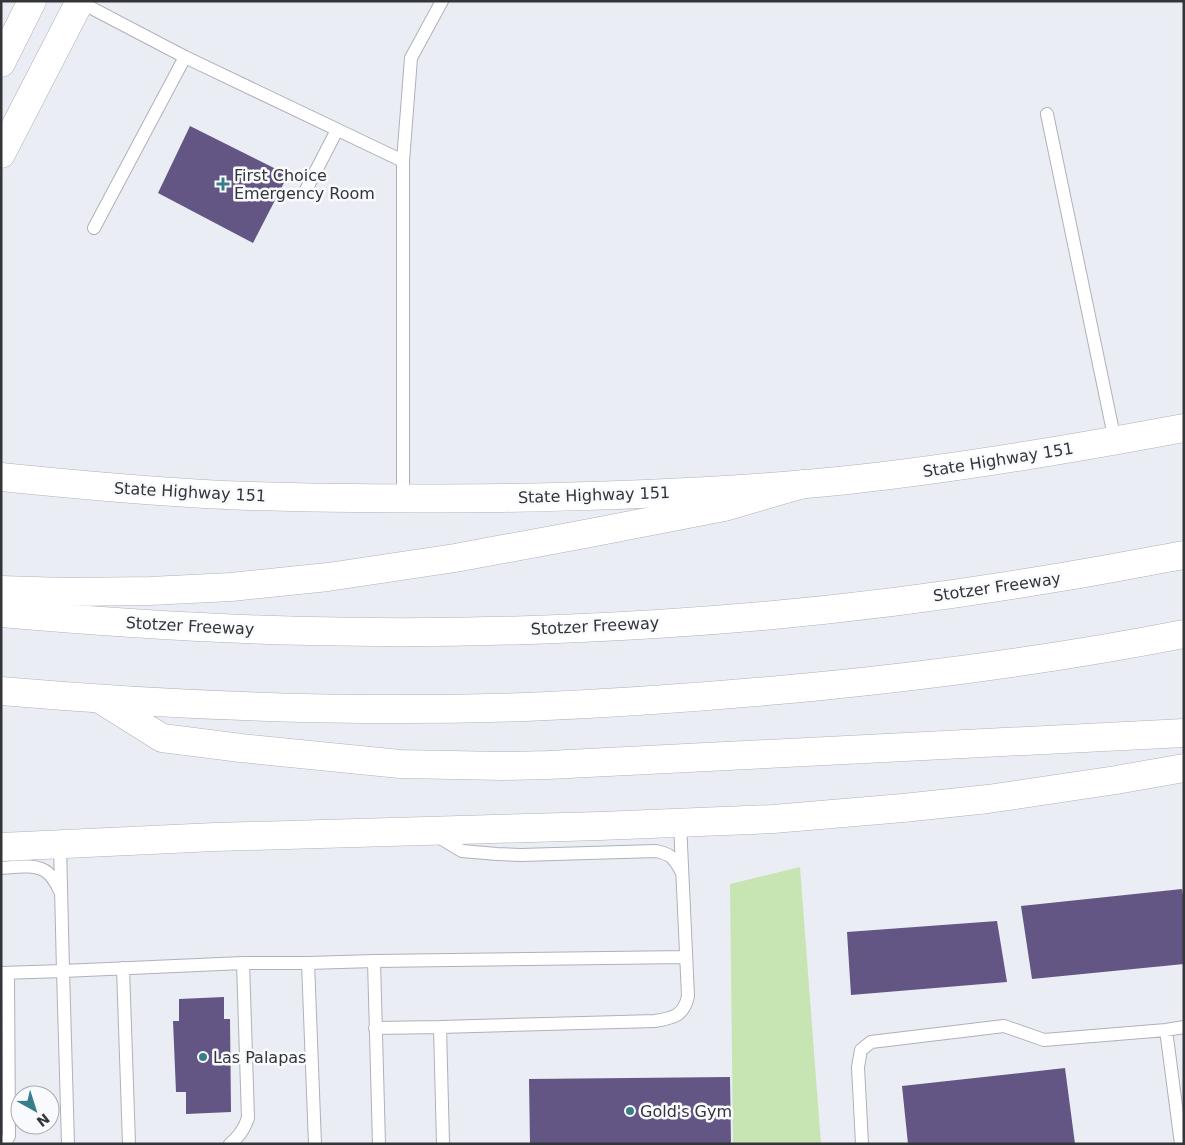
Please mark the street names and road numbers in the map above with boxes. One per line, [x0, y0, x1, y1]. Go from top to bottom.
street label: State Highway 151 [921, 439, 1075, 481]
street label: State Highway 151 [114, 479, 266, 505]
street label: State Highway 151 [518, 483, 670, 507]
street label: Stotzer Freeway [932, 569, 1062, 605]
street label: Stotzer Freeway [125, 613, 255, 639]
street label: Stotzer Freeway [530, 613, 660, 639]

